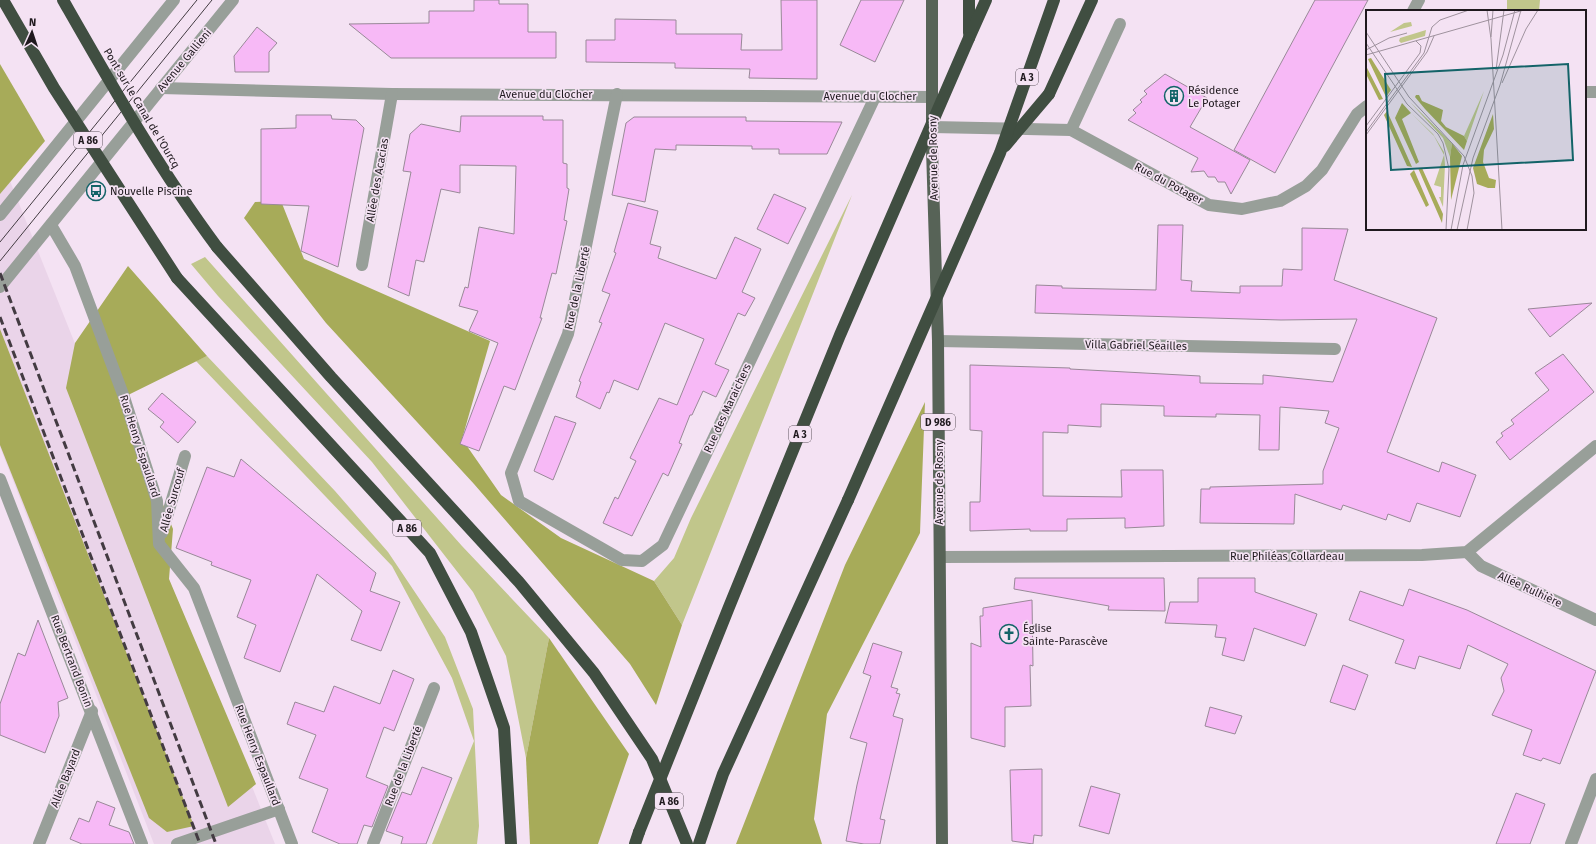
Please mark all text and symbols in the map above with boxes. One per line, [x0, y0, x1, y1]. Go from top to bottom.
inset map [1366, 10, 1586, 230]
north arrow [12, 12, 52, 52]
text: N [29, 16, 36, 29]
street label: Avenue Gallieni [155, 27, 214, 94]
street label: Pont sur le Canal de l'Ourcq [101, 46, 183, 171]
road number: A 3 [1016, 69, 1038, 85]
place label: Résidence Le Potager [1188, 84, 1241, 110]
building icon: Résidence Le Potager [1163, 85, 1185, 107]
street label: Avenue du Clocher [500, 88, 593, 101]
street label: Avenue du Clocher [824, 90, 917, 103]
street label: Avenue de Rosny [926, 115, 941, 200]
road number: A 86 [74, 132, 102, 148]
street label: Allée des Acacias [364, 137, 391, 223]
street label: Rue du Potager [1132, 160, 1206, 207]
bus stop icon: Nouvelle Piscine [85, 180, 107, 202]
place label: Nouvelle Piscine [110, 185, 192, 198]
street label: Rue de la Liberté [562, 245, 593, 331]
street label: Villa Gabriel Séailles [1085, 338, 1187, 353]
street label: Rue des Maraichers [701, 362, 754, 455]
street label: Rue Henry Espaullard [117, 393, 162, 499]
road number: D 986 [921, 414, 955, 430]
road number: A 3 [789, 426, 811, 442]
street label: Avenue de Rosny [933, 439, 946, 524]
street label: Allée Surcouf [157, 466, 188, 533]
road number: A 86 [393, 520, 421, 536]
street label: Rue Philéas Collardeau [1230, 550, 1344, 563]
street label: Allée Rulhière [1496, 569, 1564, 610]
street label: Rue Bertrand Bonin [48, 613, 95, 709]
place label: Église Sainte-Parascève [1023, 621, 1108, 648]
church icon: Église Sainte-Parascève [998, 623, 1020, 645]
street label: Rue Henry Espaullard [232, 703, 283, 808]
street label: Rue de la Liberté [382, 724, 425, 808]
street label: Allée Bayard [48, 747, 83, 809]
road number: A 86 [655, 793, 683, 809]

